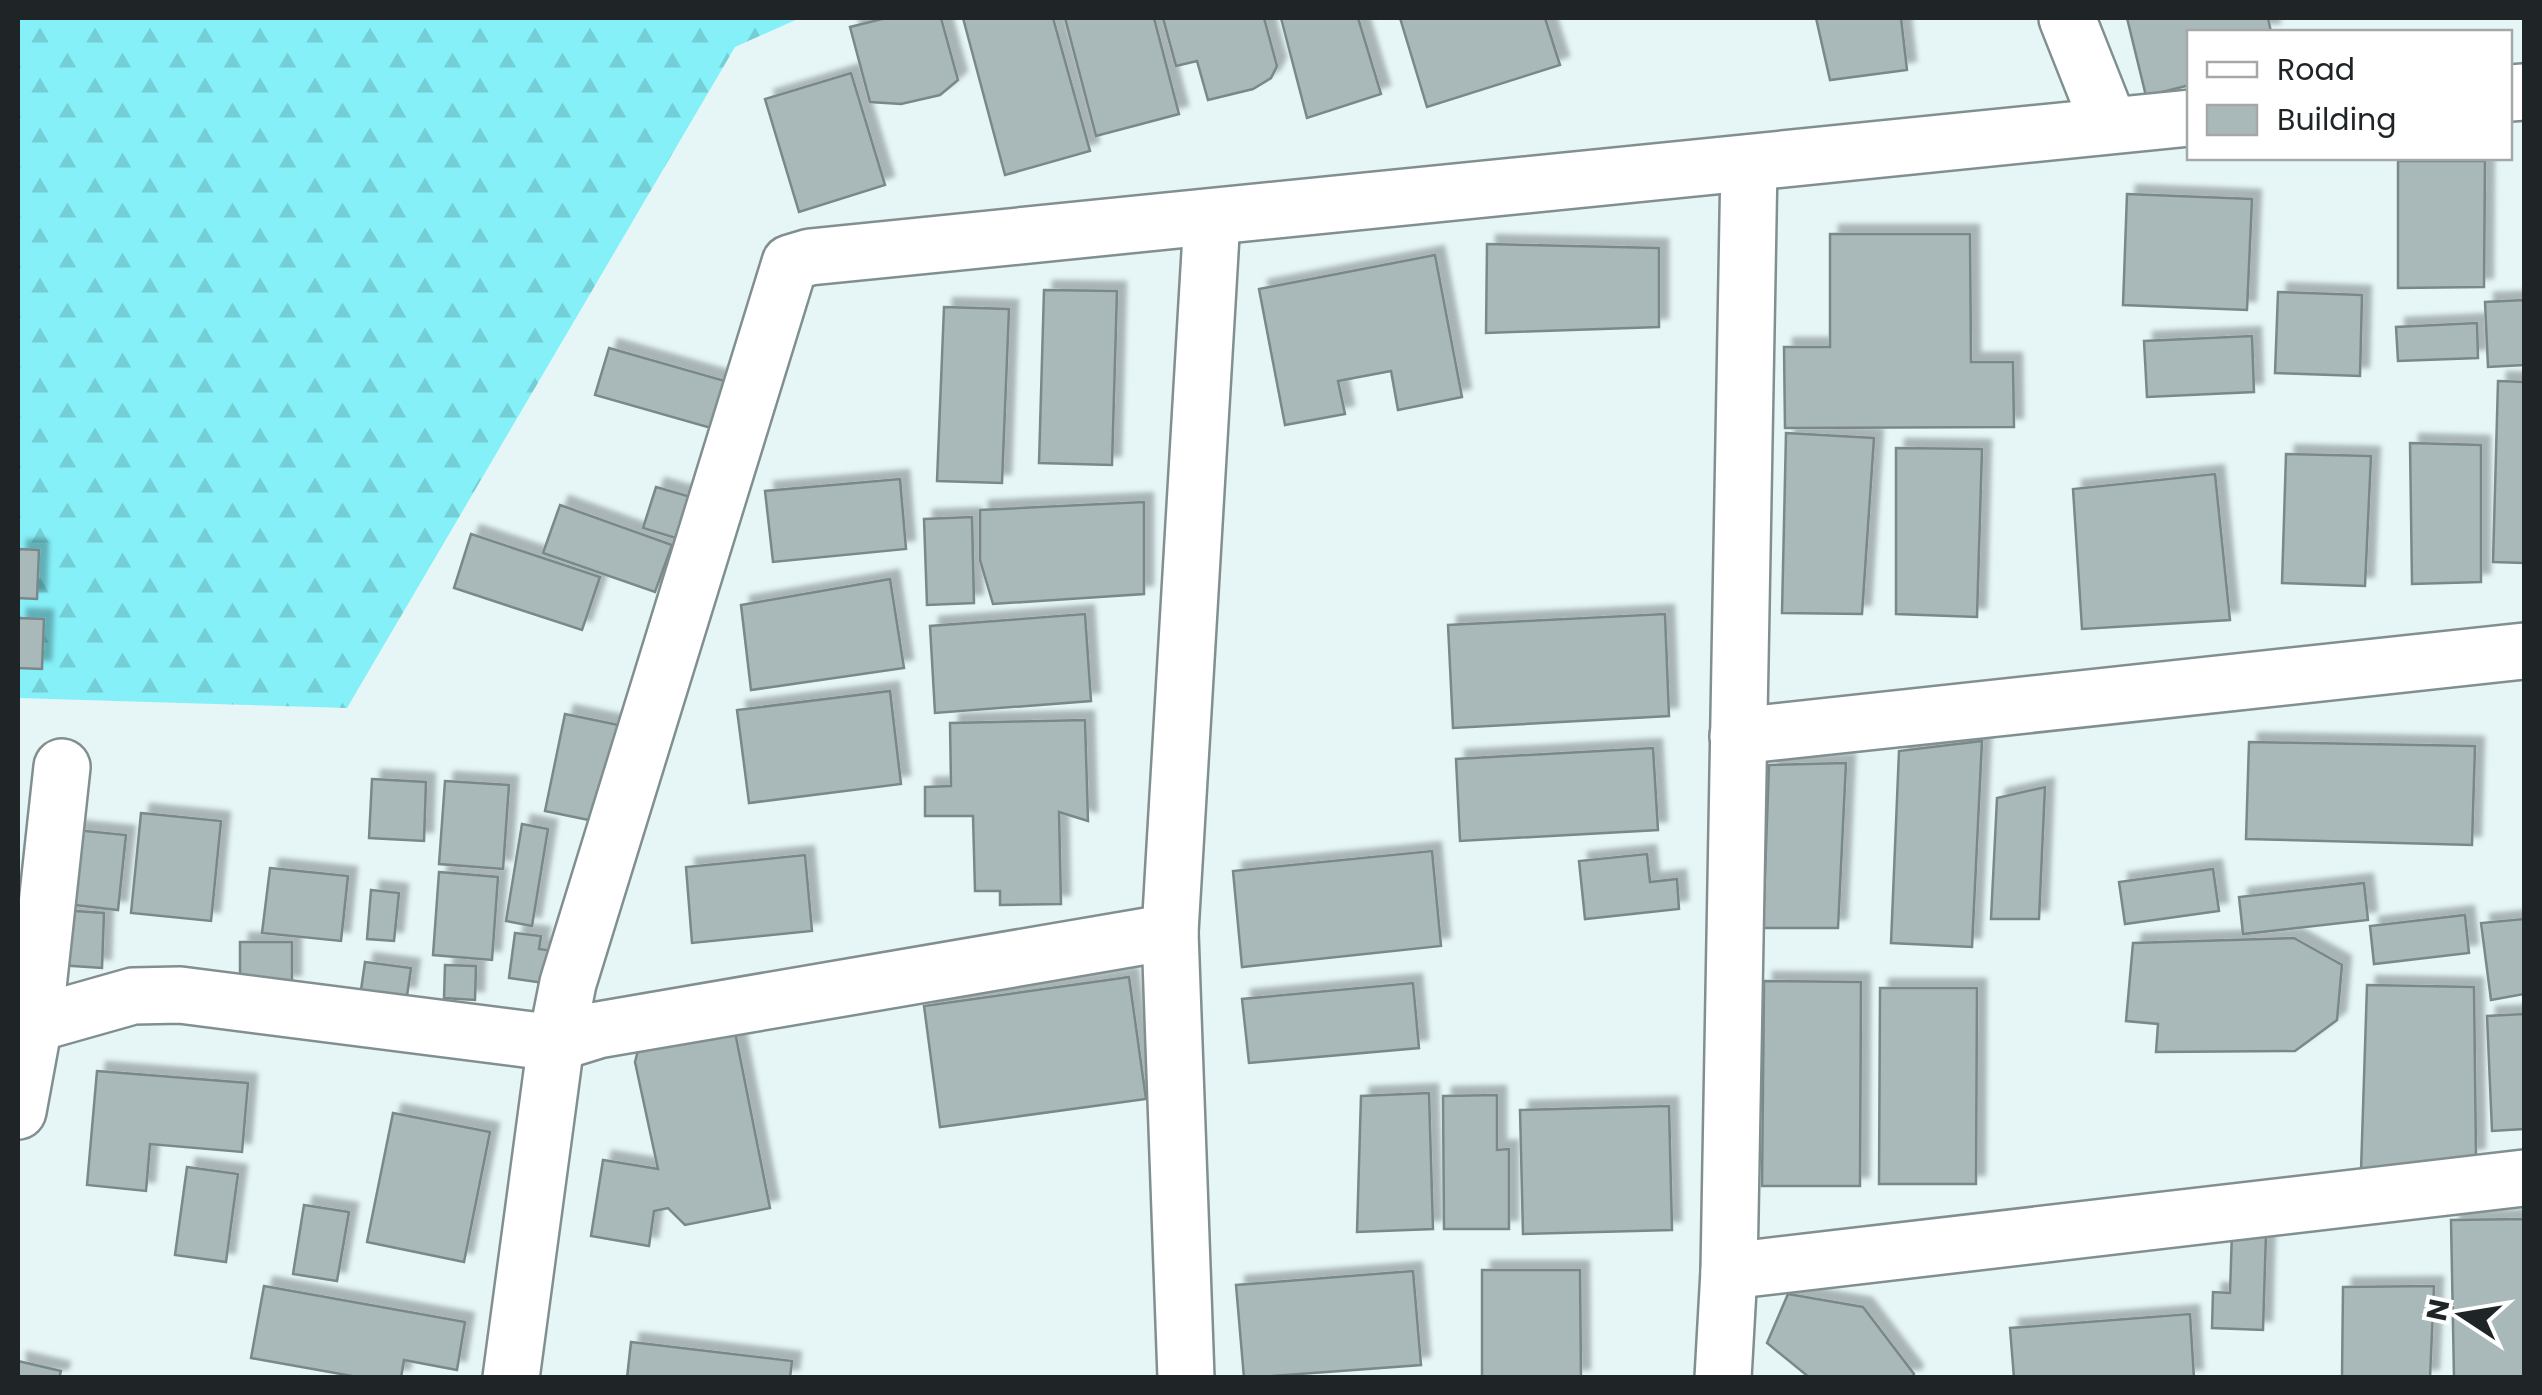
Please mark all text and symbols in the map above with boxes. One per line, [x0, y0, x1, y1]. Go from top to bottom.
legend [2187, 30, 2512, 160]
text: Road [2277, 48, 2355, 91]
text: Building [2277, 98, 2397, 141]
north arrow [2412, 1265, 2512, 1365]
text: N [2417, 1296, 2459, 1324]

